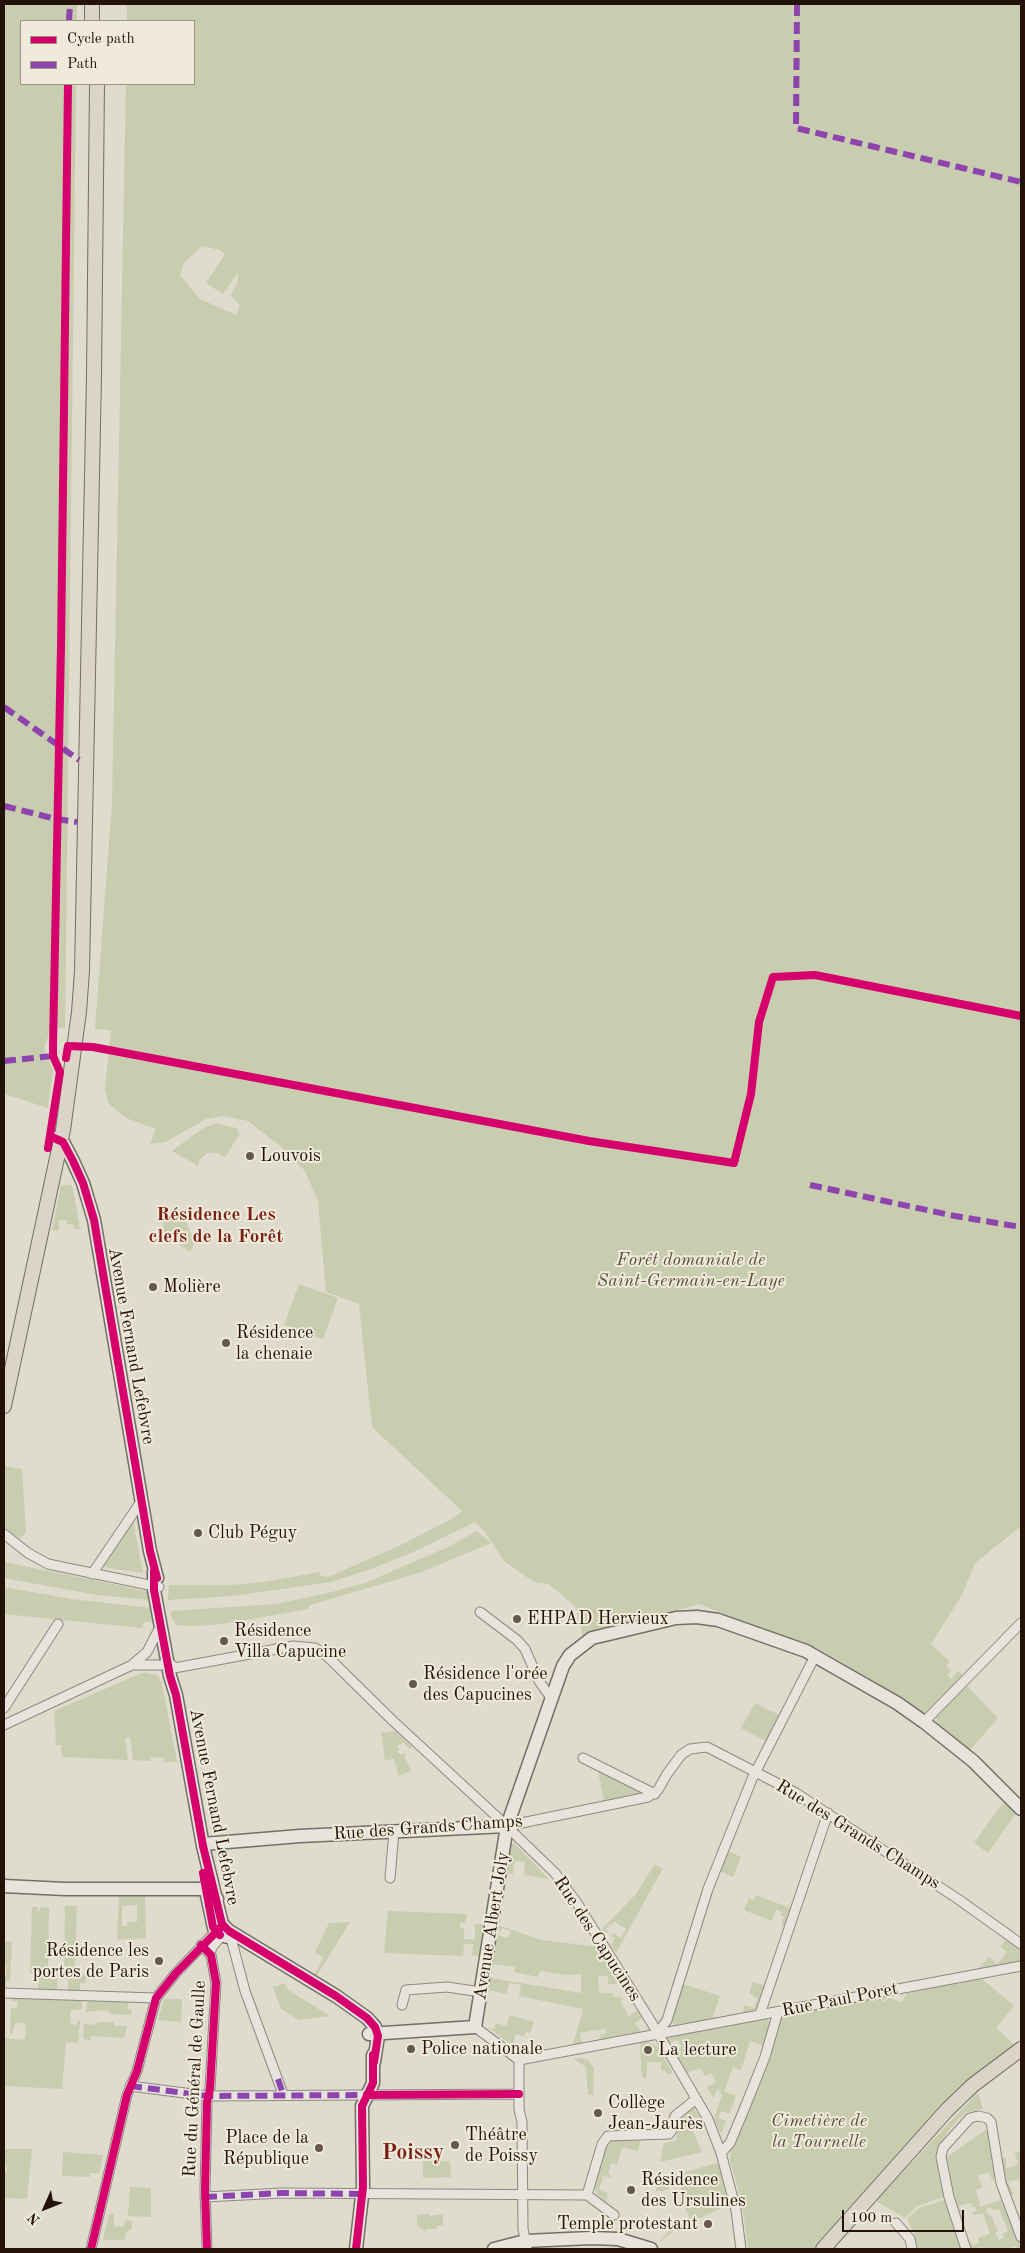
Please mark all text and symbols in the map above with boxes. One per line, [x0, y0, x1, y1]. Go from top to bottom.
legend [20, 20, 195, 85]
text: Cycle path [67, 32, 135, 47]
text: Path [67, 57, 97, 72]
place label: Louvois [260, 1145, 321, 1167]
marker: Louvois [244, 1150, 256, 1162]
district label: Résidence Les clefs de la Forêt [149, 1204, 283, 1248]
street label: Avenue Fernand Lefebvre [103, 1246, 159, 1446]
park label: Forêt domaniale de Saint-Germain-en-Laye [597, 1249, 785, 1292]
place label: Molière [163, 1276, 221, 1298]
marker: Molière [147, 1281, 159, 1293]
place label: Résidence la chenaie [236, 1322, 313, 1365]
marker: Résidence la chenaie [220, 1337, 232, 1349]
place label: Club Péguy [208, 1522, 297, 1544]
marker: Club Péguy [192, 1527, 204, 1539]
place label: EHPAD Hervieux [527, 1608, 669, 1630]
marker: EHPAD Hervieux [511, 1613, 523, 1625]
place label: Résidence Villa Capucine [234, 1620, 346, 1662]
marker: Résidence Villa Capucine [218, 1635, 230, 1647]
place label: Résidence l'orée des Capucines [423, 1663, 547, 1706]
marker: Résidence l'orée des Capucines [407, 1678, 419, 1690]
street label: Avenue Fernand Lefebvre [184, 1707, 244, 1907]
street label: Rue des Grands Champs [772, 1776, 944, 1894]
street label: Rue des Grands Champs [333, 1811, 523, 1845]
street label: Avenue Albert Joly [470, 1850, 514, 2002]
street label: Rue des Capucines [549, 1872, 645, 2006]
place label: Résidence les portes de Paris [33, 1940, 149, 1982]
marker: Résidence les portes de Paris [153, 1955, 165, 1967]
street label: Rue Paul Poret [780, 1978, 900, 2022]
street label: Rue du Général de Gaulle [179, 1980, 211, 2178]
place label: Police nationale [421, 2038, 543, 2060]
place label: La lecture [658, 2039, 737, 2061]
marker: Police nationale [405, 2043, 417, 2055]
marker: La lecture [642, 2044, 654, 2056]
place label: Collège Jean-Jaurès [608, 2092, 703, 2134]
marker: Collège Jean-Jaurès [592, 2107, 604, 2119]
park label: Cimetière de la Tournelle [771, 2110, 867, 2152]
place label: Théâtre de Poissy [465, 2124, 538, 2166]
place label: Place de la République [223, 2127, 309, 2170]
marker: Théâtre de Poissy [449, 2139, 461, 2151]
district label: Poissy [382, 2140, 444, 2166]
marker: Place de la République [313, 2142, 325, 2154]
place label: Résidence des Ursulines [641, 2169, 746, 2212]
north arrow [20, 2183, 70, 2233]
marker: Résidence des Ursulines [625, 2184, 637, 2196]
scale bar [845, 2200, 968, 2232]
text: N [25, 2210, 43, 2227]
text: 100 m [850, 2211, 892, 2226]
place label: Temple protestant [557, 2213, 698, 2235]
marker: Temple protestant [702, 2218, 714, 2230]

